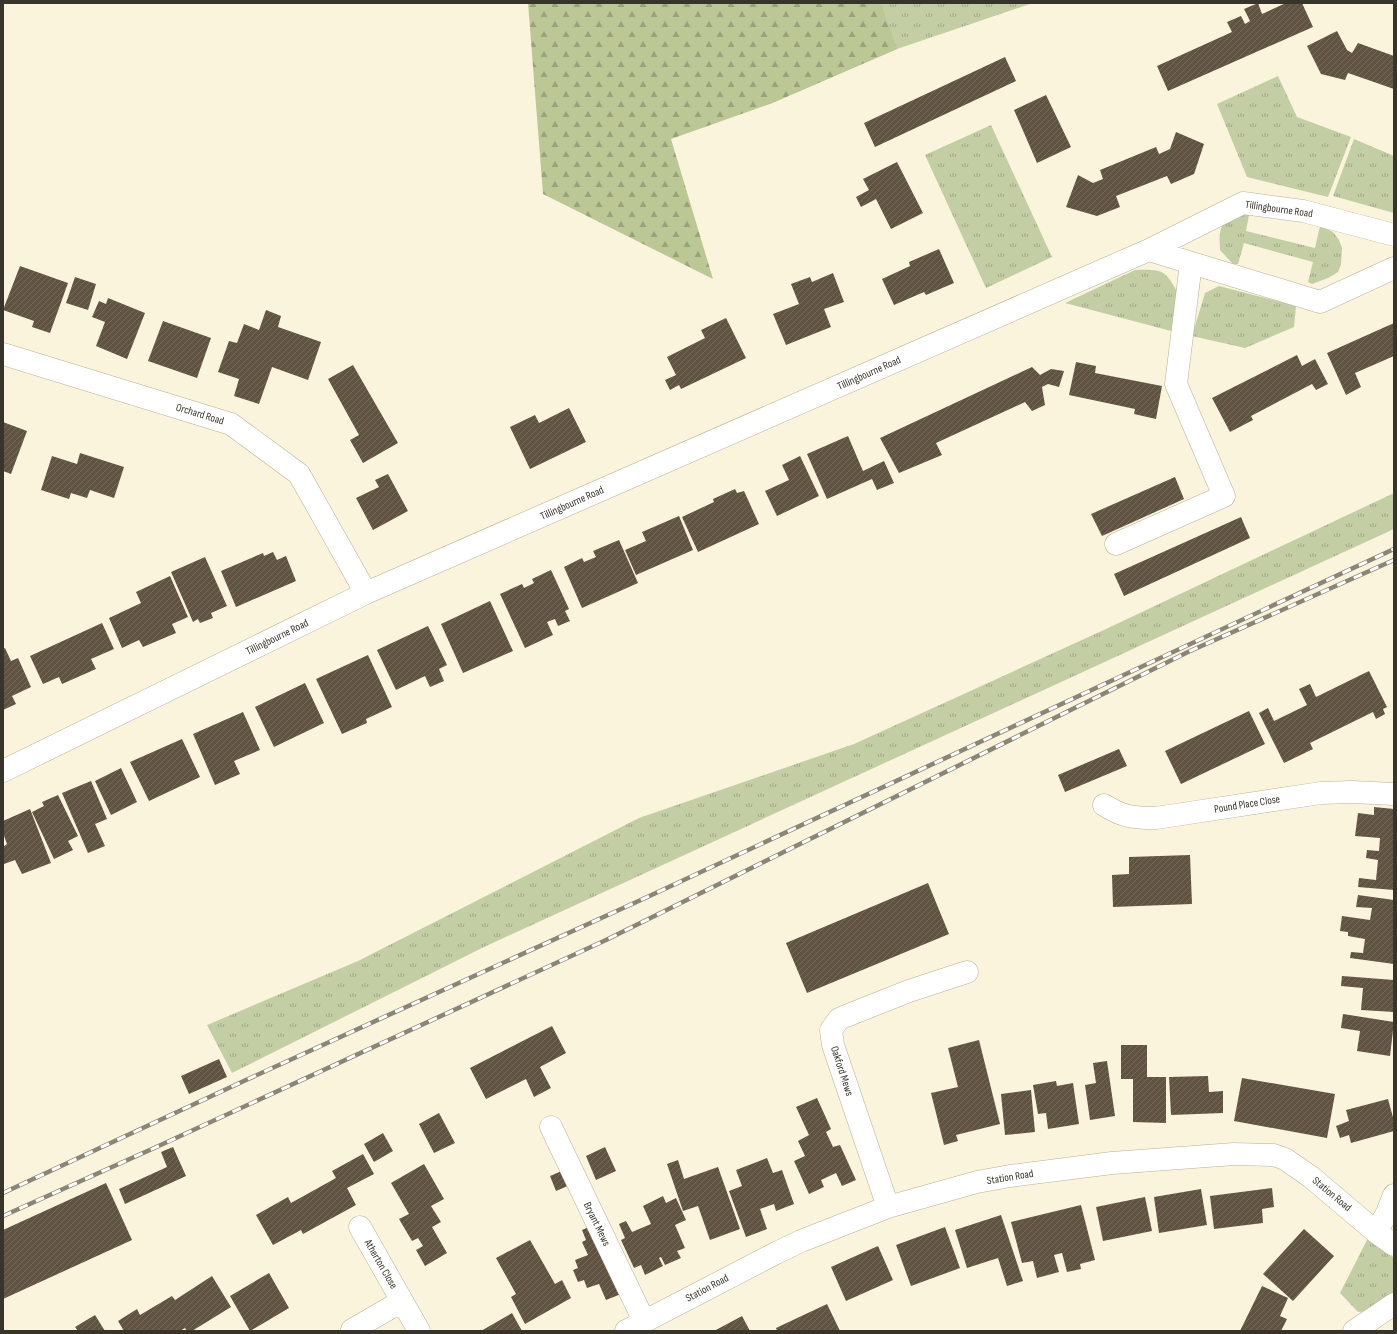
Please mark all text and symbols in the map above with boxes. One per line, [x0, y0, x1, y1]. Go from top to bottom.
street label: Tillingbourne Road [1244, 198, 1314, 220]
street label: Tillingbourne Road [835, 353, 903, 393]
street label: Orchard Road [174, 401, 226, 428]
street label: Tillingbourne Road [538, 483, 606, 523]
street label: Tillingbourne Road [244, 616, 311, 658]
street label: Pound Place Close [1213, 792, 1281, 816]
street label: Oakford Mews [828, 1044, 856, 1098]
street label: Station Road [986, 1167, 1035, 1187]
street label: Station Road [1310, 1174, 1354, 1214]
street label: Bryant Mews [581, 1200, 613, 1248]
street label: Atherton Close [361, 1236, 400, 1291]
street label: Station Road [683, 1271, 731, 1305]

